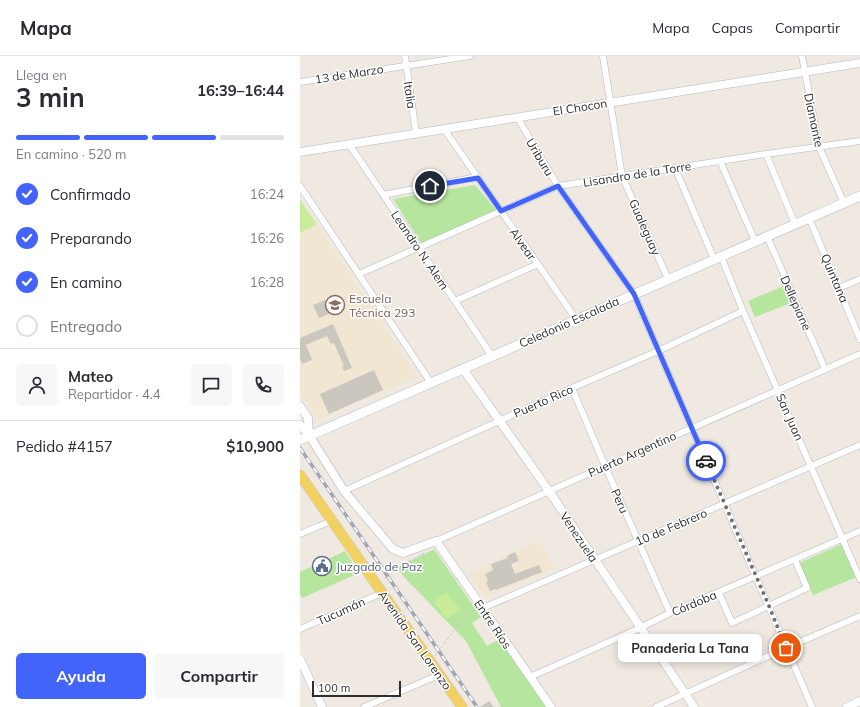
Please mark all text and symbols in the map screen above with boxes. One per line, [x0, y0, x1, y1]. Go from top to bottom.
text: Mapa [20, 16, 72, 40]
text: Mapa [652, 19, 690, 37]
text: Capas [712, 19, 753, 37]
text: Compartir [775, 19, 840, 37]
street label: 13 de Marzo [314, 61, 385, 87]
text: Llega en [16, 67, 67, 83]
street label: Italia [401, 80, 419, 110]
text: 3 min [16, 81, 85, 114]
text: 16:39–16:44 [197, 81, 284, 100]
street label: Diamante [801, 92, 827, 148]
street label: El Chocon [552, 95, 608, 119]
street label: Uriburu [523, 135, 557, 179]
text: En camino · 520 m [16, 146, 126, 162]
street label: Lisandro de la Torre [582, 158, 692, 190]
pin [413, 169, 447, 203]
icon: home [419, 175, 441, 197]
icon: check [16, 183, 38, 205]
text: Confirmado [50, 185, 131, 204]
text: 16:24 [250, 186, 284, 202]
street label: Gualeguay [626, 197, 664, 258]
street label: Leandro N. Alem [388, 208, 452, 292]
street label: Alvear [507, 225, 540, 264]
icon: check [16, 227, 38, 249]
text: Preparando [50, 229, 132, 248]
text: 16:26 [250, 230, 284, 246]
street label: Quintana [818, 251, 852, 305]
icon: check [16, 271, 38, 293]
text: En camino [50, 273, 122, 292]
street label: Dellepiane [777, 273, 815, 333]
text: 16:28 [250, 274, 284, 290]
place label: Escuela Técnica 293 [349, 291, 416, 320]
street label: Celedonio Escalada [517, 293, 621, 351]
school or university icon: Escuela Técnica 293 [324, 294, 346, 316]
text: Entregado [50, 317, 122, 336]
button: person [16, 364, 58, 406]
button: chat [190, 364, 232, 406]
button: phone [242, 364, 284, 406]
text: Mateo [68, 367, 113, 386]
street label: Puerto Rico [511, 381, 575, 421]
text: Repartidor · 4.4 [68, 386, 161, 402]
street label: San Juan [773, 391, 807, 443]
street label: Puerto Argentino [586, 428, 678, 480]
text: Pedido #4157 [16, 437, 113, 456]
text: $10,900 [226, 437, 284, 456]
courier [686, 441, 726, 481]
icon: car [695, 450, 717, 472]
street label: Peru [608, 486, 632, 516]
street label: 10 de Febrero [633, 505, 709, 549]
street label: Venezuela [557, 509, 601, 565]
public building icon: Juzgado de Paz [311, 555, 333, 577]
place label: Juzgado de Paz [336, 559, 422, 574]
street label: Avenida San Lorenzo [375, 587, 455, 693]
street label: Córdoba [669, 587, 719, 619]
street label: Tucumán [315, 594, 367, 628]
street label: Entre Ríos [471, 597, 515, 652]
pin [769, 631, 803, 665]
callout: Panaderia La Tana [618, 634, 762, 662]
icon: bag [775, 637, 797, 659]
text: Panaderia La Tana [631, 640, 749, 656]
button: Ayuda [16, 653, 146, 699]
button: Compartir [154, 653, 284, 699]
scale bar [312, 679, 401, 698]
text: 100 m [318, 681, 350, 695]

